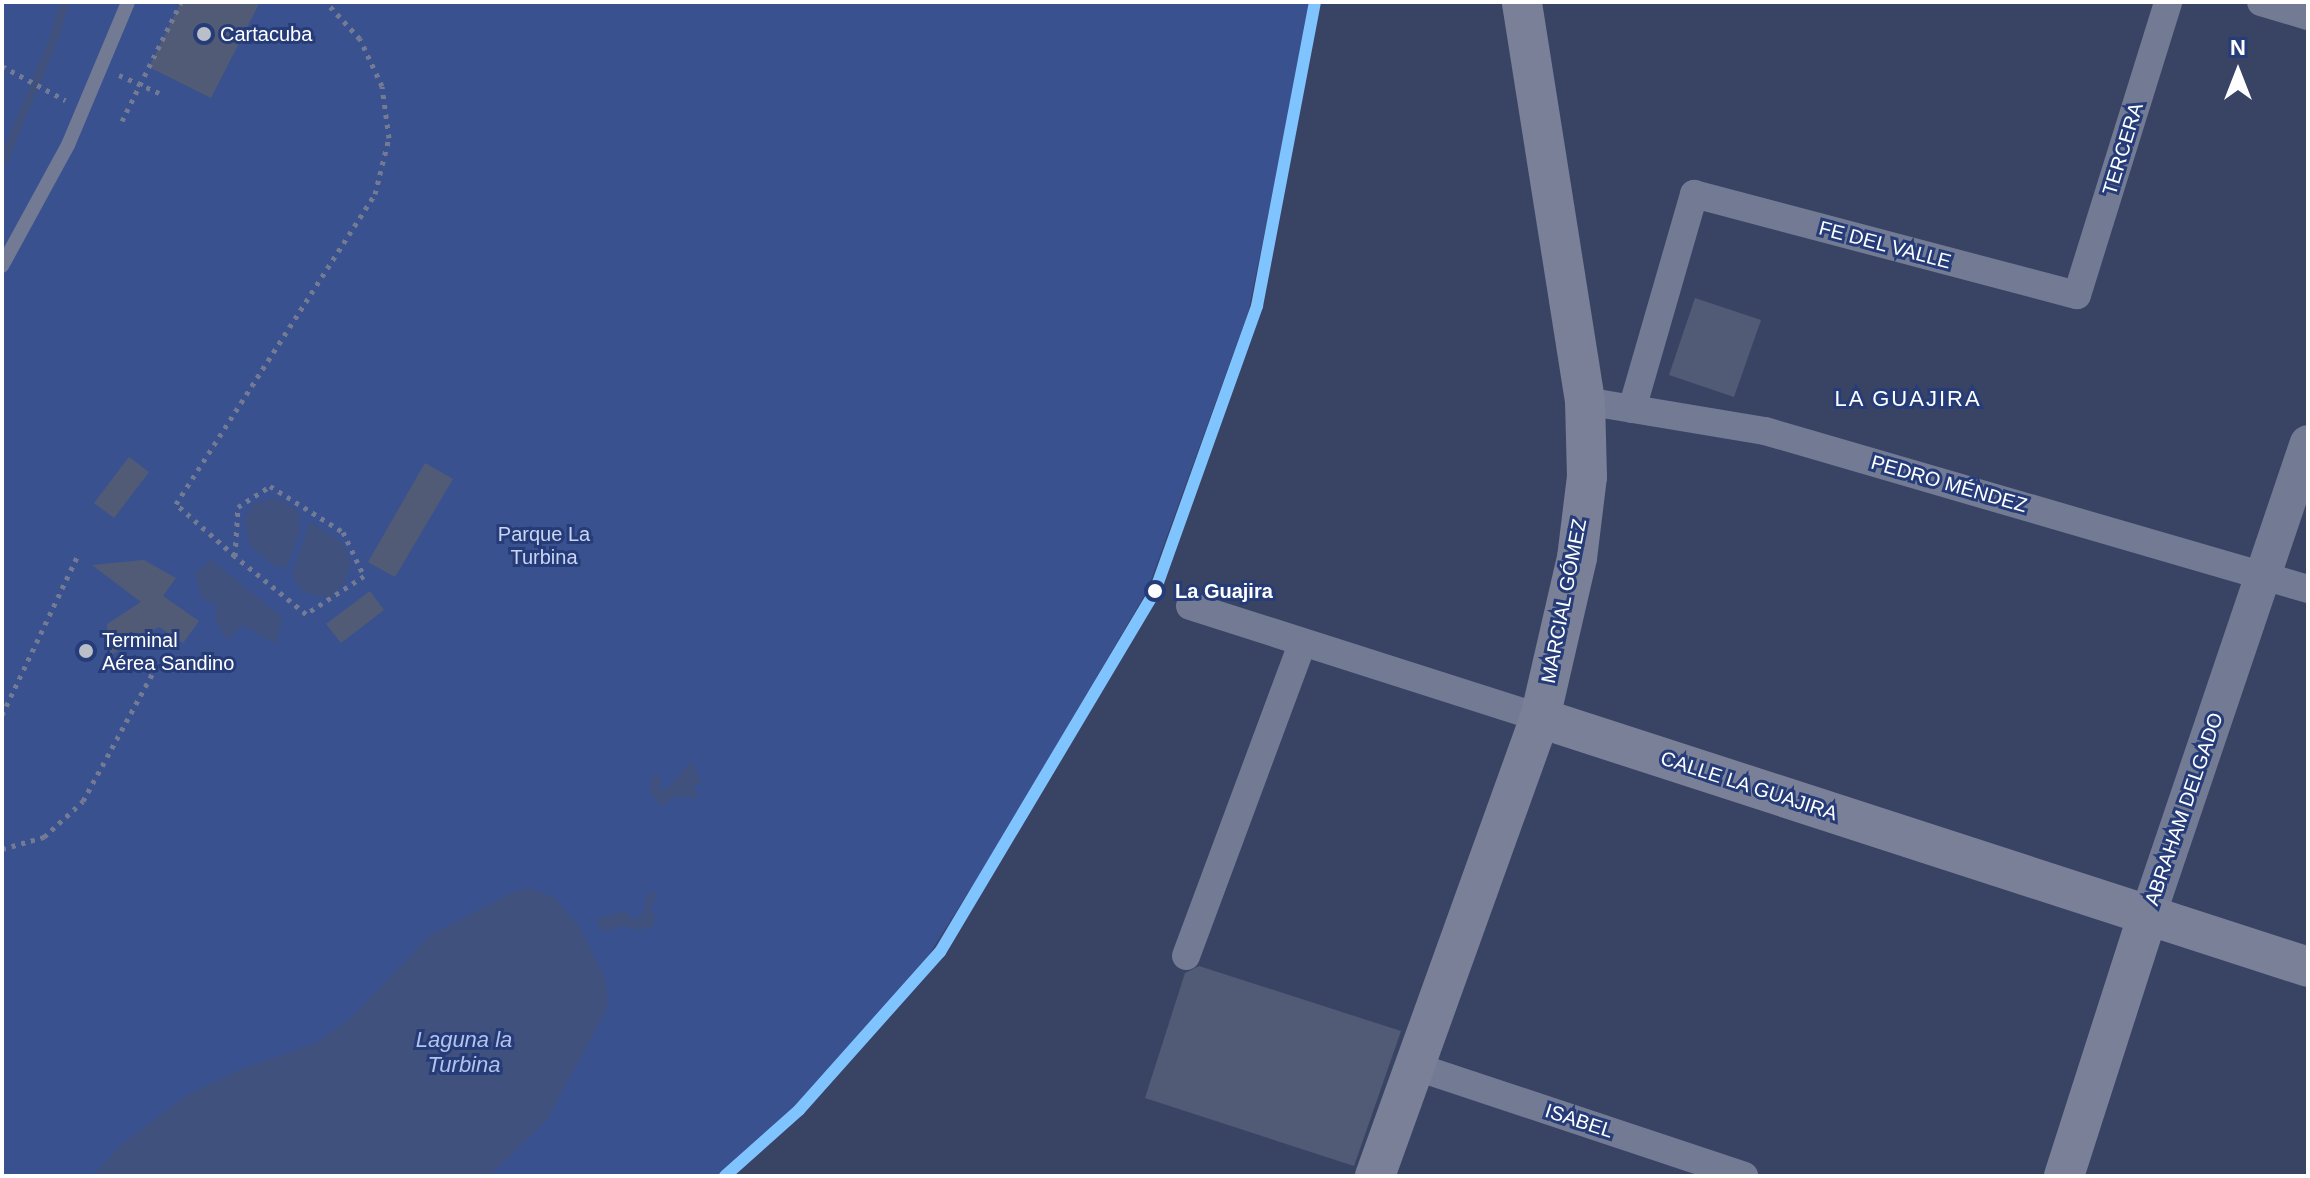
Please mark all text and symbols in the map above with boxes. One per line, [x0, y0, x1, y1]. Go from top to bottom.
place label: Cartacuba [220, 22, 312, 46]
marker: Cartacuba [195, 25, 213, 43]
north arrow [2198, 32, 2278, 112]
text: N [2230, 35, 2246, 60]
street label: TERCERA [2098, 100, 2148, 198]
street label: FE DEL VALLE [1816, 216, 1954, 274]
district label: LA GUAJIRA [1834, 386, 1982, 412]
street label: PEDRO MÉNDEZ [1868, 450, 2030, 518]
street label: MARCIAL GÓMEZ [1536, 516, 1592, 686]
park label: Parque La Turbina [498, 523, 590, 570]
marker: La Guajira [1142, 578, 1168, 604]
place label: La Guajira [1175, 579, 1273, 603]
place label: Terminal Aérea Sandino [102, 628, 234, 675]
marker: Terminal Aérea Sandino [77, 642, 95, 660]
street label: ABRAHAM DELGADO [2140, 709, 2228, 909]
street label: CALLE LA GUAJIRA [1657, 746, 1841, 826]
water label: Laguna la Turbina [416, 1026, 512, 1078]
street label: ISABEL [1542, 1099, 1616, 1143]

